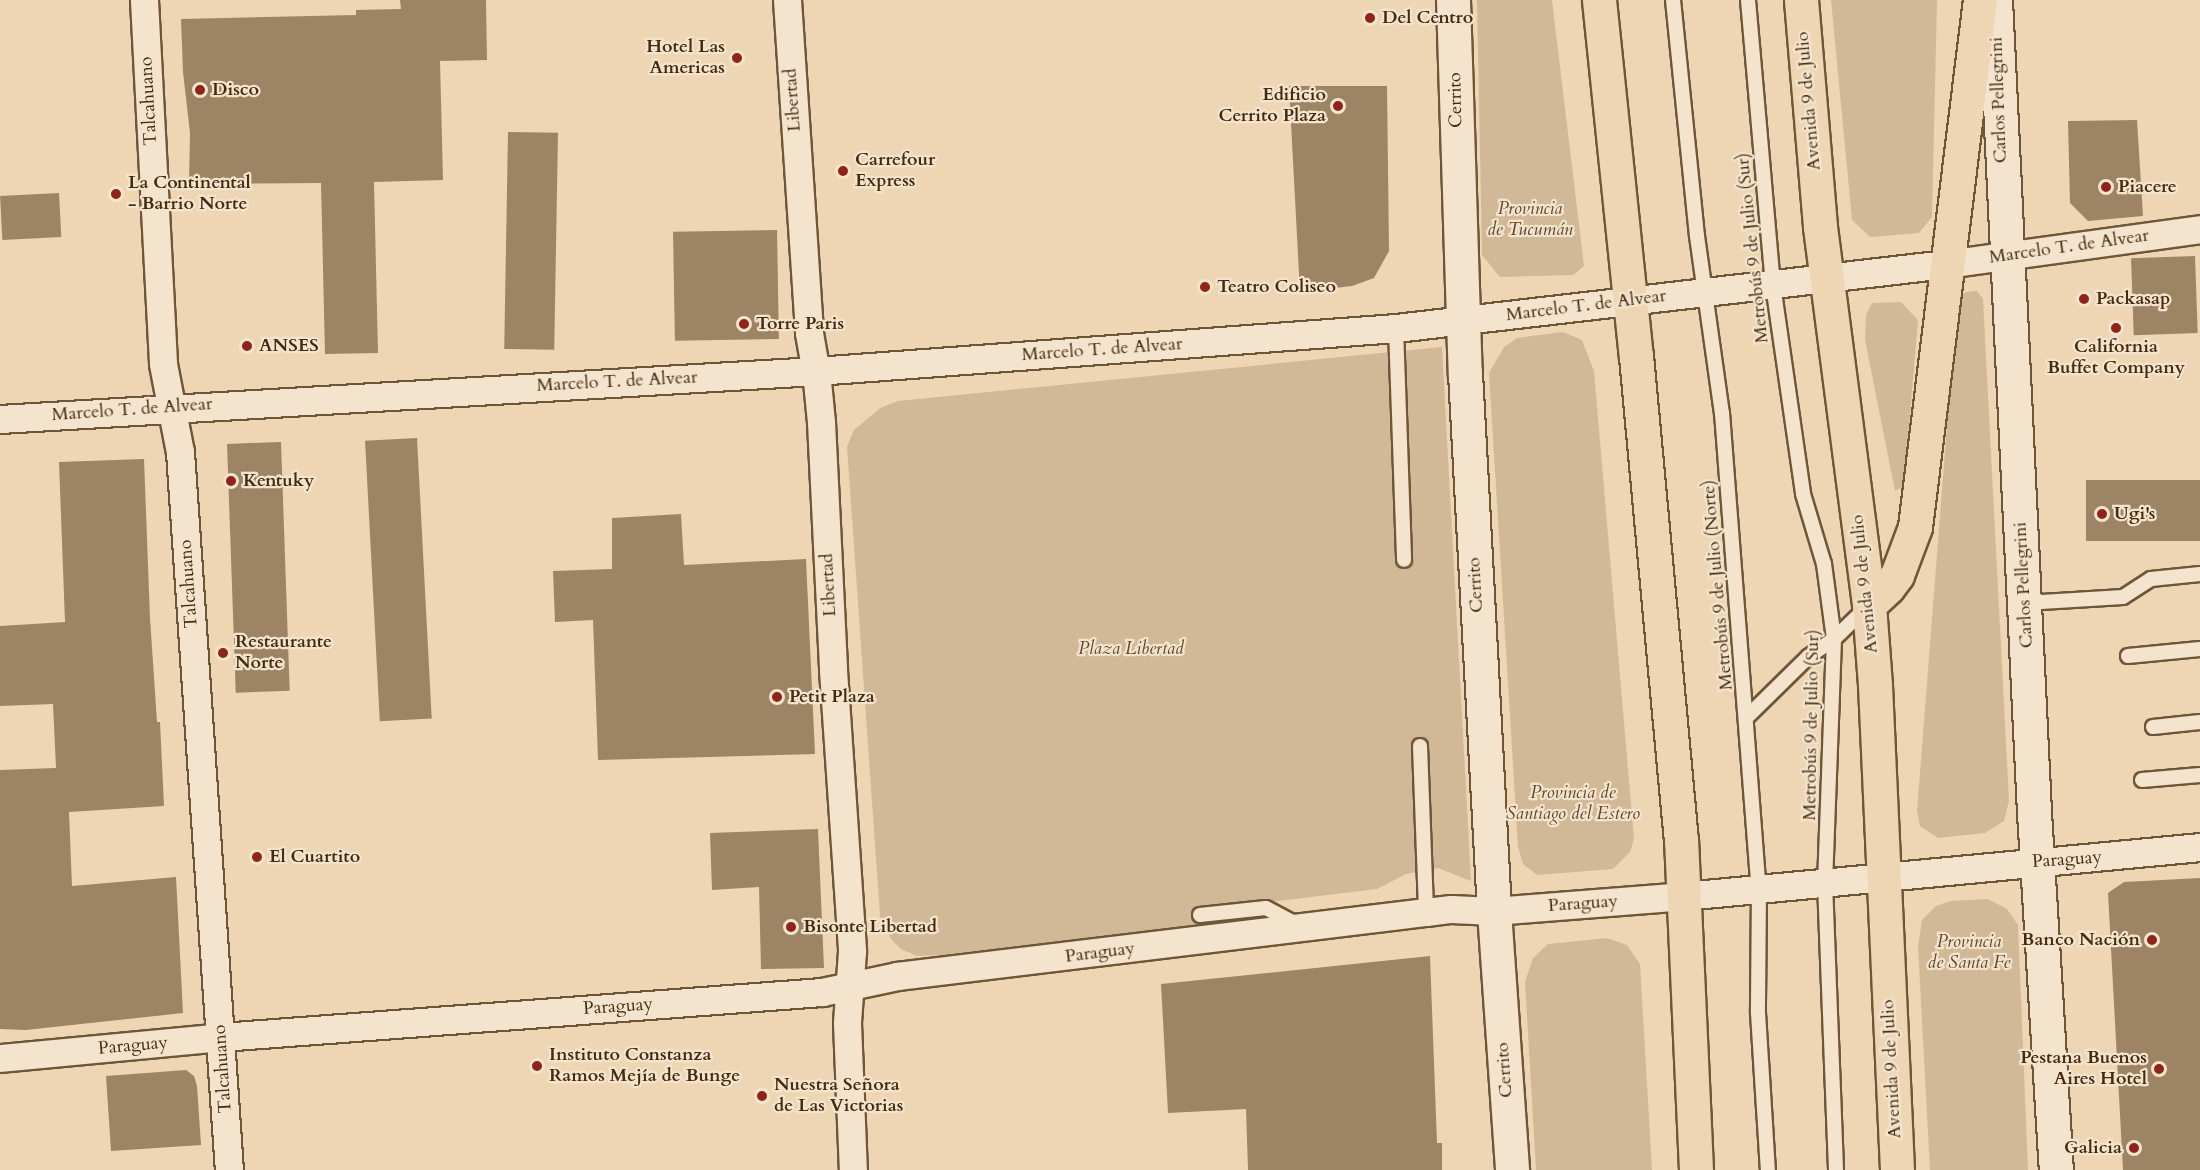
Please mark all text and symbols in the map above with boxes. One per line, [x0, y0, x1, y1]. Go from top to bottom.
place label: Del Centro [1382, 7, 1473, 29]
marker: Del Centro [1363, 11, 1377, 25]
street label: Avenida 9 de Julio [1792, 31, 1826, 171]
street label: Carlos Pellegrini [1986, 36, 2012, 164]
place label: Hotel Las Americas [646, 37, 725, 80]
marker: Hotel Las Americas [730, 51, 744, 65]
street label: Talcahuano [136, 56, 162, 146]
street label: Libertad [780, 68, 806, 132]
street label: Cerrito [1445, 72, 1467, 128]
place label: Disco [212, 79, 259, 101]
marker: Disco [193, 83, 207, 97]
place label: Edificio Cerrito Plaza [1219, 85, 1326, 128]
marker: Edificio Cerrito Plaza [1331, 99, 1345, 113]
place label: Carrefour Express [855, 150, 935, 192]
street label: Metrobús 9 de Julio (Sur) [1732, 152, 1774, 344]
marker: Carrefour Express [836, 164, 850, 178]
place label: La Continental - Barrio Norte [128, 173, 251, 216]
place label: Piacere [2118, 176, 2177, 198]
marker: Piacere [2099, 180, 2113, 194]
marker: La Continental - Barrio Norte [109, 187, 123, 201]
park label: Provincia de Tucumán [1487, 199, 1573, 242]
street label: Marcelo T. de Alvear [1988, 225, 2150, 269]
place label: Teatro Coliseo [1217, 276, 1336, 298]
marker: Teatro Coliseo [1198, 280, 1212, 294]
street label: Marcelo T. de Alvear [1505, 285, 1667, 327]
place label: Packasap [2096, 288, 2170, 310]
marker: Packasap [2077, 292, 2091, 306]
place label: Torre Paris [756, 313, 844, 335]
marker: Torre Paris [737, 317, 751, 331]
marker: California Buffet Company [2109, 321, 2123, 335]
street label: Marcelo T. de Alvear [1021, 334, 1183, 366]
place label: ANSES [259, 335, 319, 357]
place label: California Buffet Company [2047, 337, 2185, 380]
marker: ANSES [240, 339, 254, 353]
street label: Marcelo T. de Alvear [536, 367, 698, 397]
street label: Marcelo T. de Alvear [51, 394, 213, 426]
place label: Kentuky [243, 470, 314, 492]
marker: Kentuky [224, 474, 238, 488]
street label: Metrobús 9 de Julio (Norte) [1698, 479, 1738, 691]
place label: Ugi's [2114, 503, 2155, 525]
marker: Ugi's [2095, 507, 2109, 521]
street label: Avenida 9 de Julio [1847, 513, 1883, 655]
street label: Carlos Pellegrini [2010, 521, 2038, 649]
street label: Talcahuano [175, 539, 203, 629]
street label: Libertad [817, 553, 841, 617]
street label: Cerrito [1464, 557, 1488, 613]
street label: Metrobús 9 de Julio (Sur) [1800, 629, 1824, 821]
place label: Restaurante Norte [235, 632, 332, 674]
park label: Plaza Libertad [1078, 638, 1184, 660]
marker: Restaurante Norte [216, 646, 230, 660]
place label: Petit Plaza [789, 686, 875, 708]
marker: Petit Plaza [770, 690, 784, 704]
park label: Provincia de Santiago del Estero [1506, 783, 1640, 826]
place label: El Cuartito [269, 846, 360, 868]
street label: Paraguay [2031, 847, 2103, 873]
marker: El Cuartito [250, 850, 264, 864]
street label: Paraguay [1547, 891, 1619, 917]
place label: Bisonte Libertad [803, 916, 937, 938]
marker: Bisonte Libertad [784, 920, 798, 934]
place label: Banco Nación [2021, 929, 2140, 951]
park label: Provincia de Santa Fe [1928, 932, 2010, 974]
marker: Banco Nación [2145, 933, 2159, 947]
street label: Paraguay [1064, 938, 1136, 968]
street label: Paraguay [582, 994, 654, 1020]
street label: Avenida 9 de Julio [1878, 999, 1906, 1139]
street label: Talcahuano [209, 1024, 237, 1114]
street label: Paraguay [97, 1032, 169, 1060]
street label: Cerrito [1492, 1042, 1518, 1098]
place label: Instituto Constanza Ramos Mejía de Bunge [549, 1045, 740, 1088]
place label: Pestana Buenos Aires Hotel [2020, 1048, 2147, 1090]
marker: Instituto Constanza Ramos Mejía de Bunge [530, 1059, 544, 1073]
marker: Pestana Buenos Aires Hotel [2152, 1062, 2166, 1076]
place label: Nuestra Señora de Las Victorias [774, 1075, 903, 1118]
marker: Nuestra Señora de Las Victorias [755, 1089, 769, 1103]
place label: Galicia [2064, 1137, 2122, 1159]
marker: Galicia [2127, 1141, 2141, 1155]

